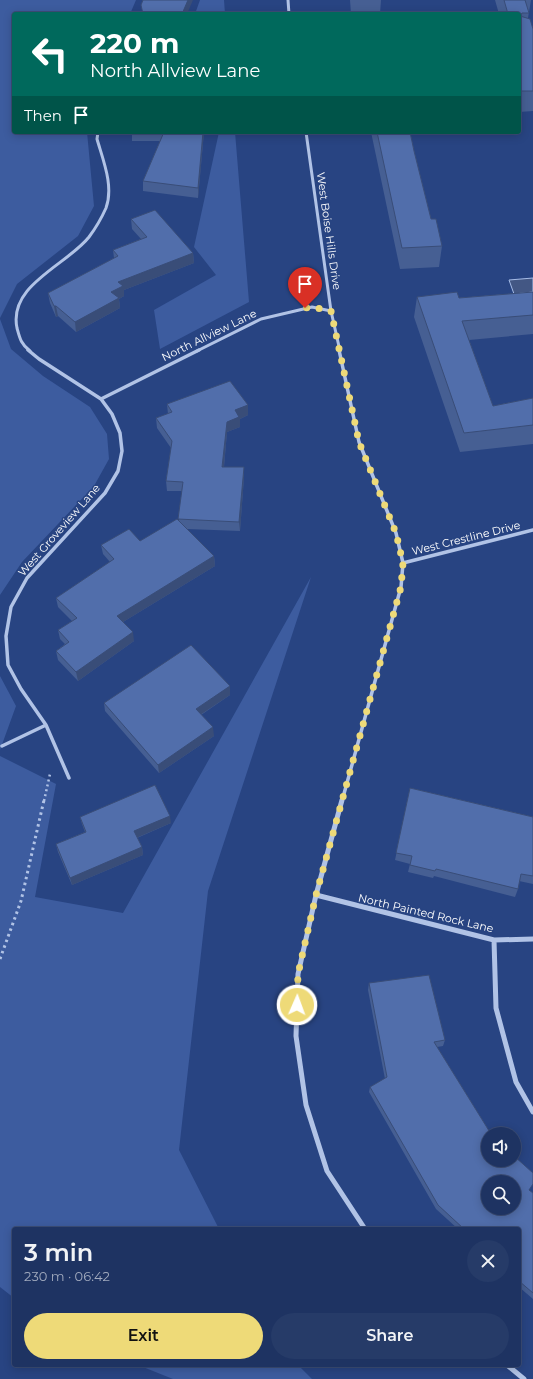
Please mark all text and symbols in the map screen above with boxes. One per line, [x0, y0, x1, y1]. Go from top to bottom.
text: 220 m [90, 26, 179, 60]
icon: left [24, 28, 76, 80]
text: North Allview Lane [90, 60, 260, 82]
icon: arrive [70, 104, 92, 126]
text: Then [24, 106, 62, 125]
street label: West Boise Hills Drive [314, 171, 344, 291]
pin [288, 267, 322, 308]
icon: arrive [294, 273, 316, 295]
street label: North Allview Lane [159, 306, 259, 364]
street label: West Groveview Lane [15, 481, 103, 579]
street label: West Crestline Drive [410, 518, 522, 558]
street label: North Painted Rock Lane [357, 891, 495, 935]
position arrow [276, 984, 318, 1026]
map controls [481, 1127, 521, 1215]
button: sound [481, 1127, 521, 1167]
button: search [481, 1175, 521, 1215]
text: 3 min [24, 1238, 93, 1267]
button: close [467, 1240, 509, 1282]
text: 230 m · 06:42 [24, 1268, 110, 1284]
button: Exit [24, 1313, 263, 1359]
button: Share [271, 1313, 509, 1359]

